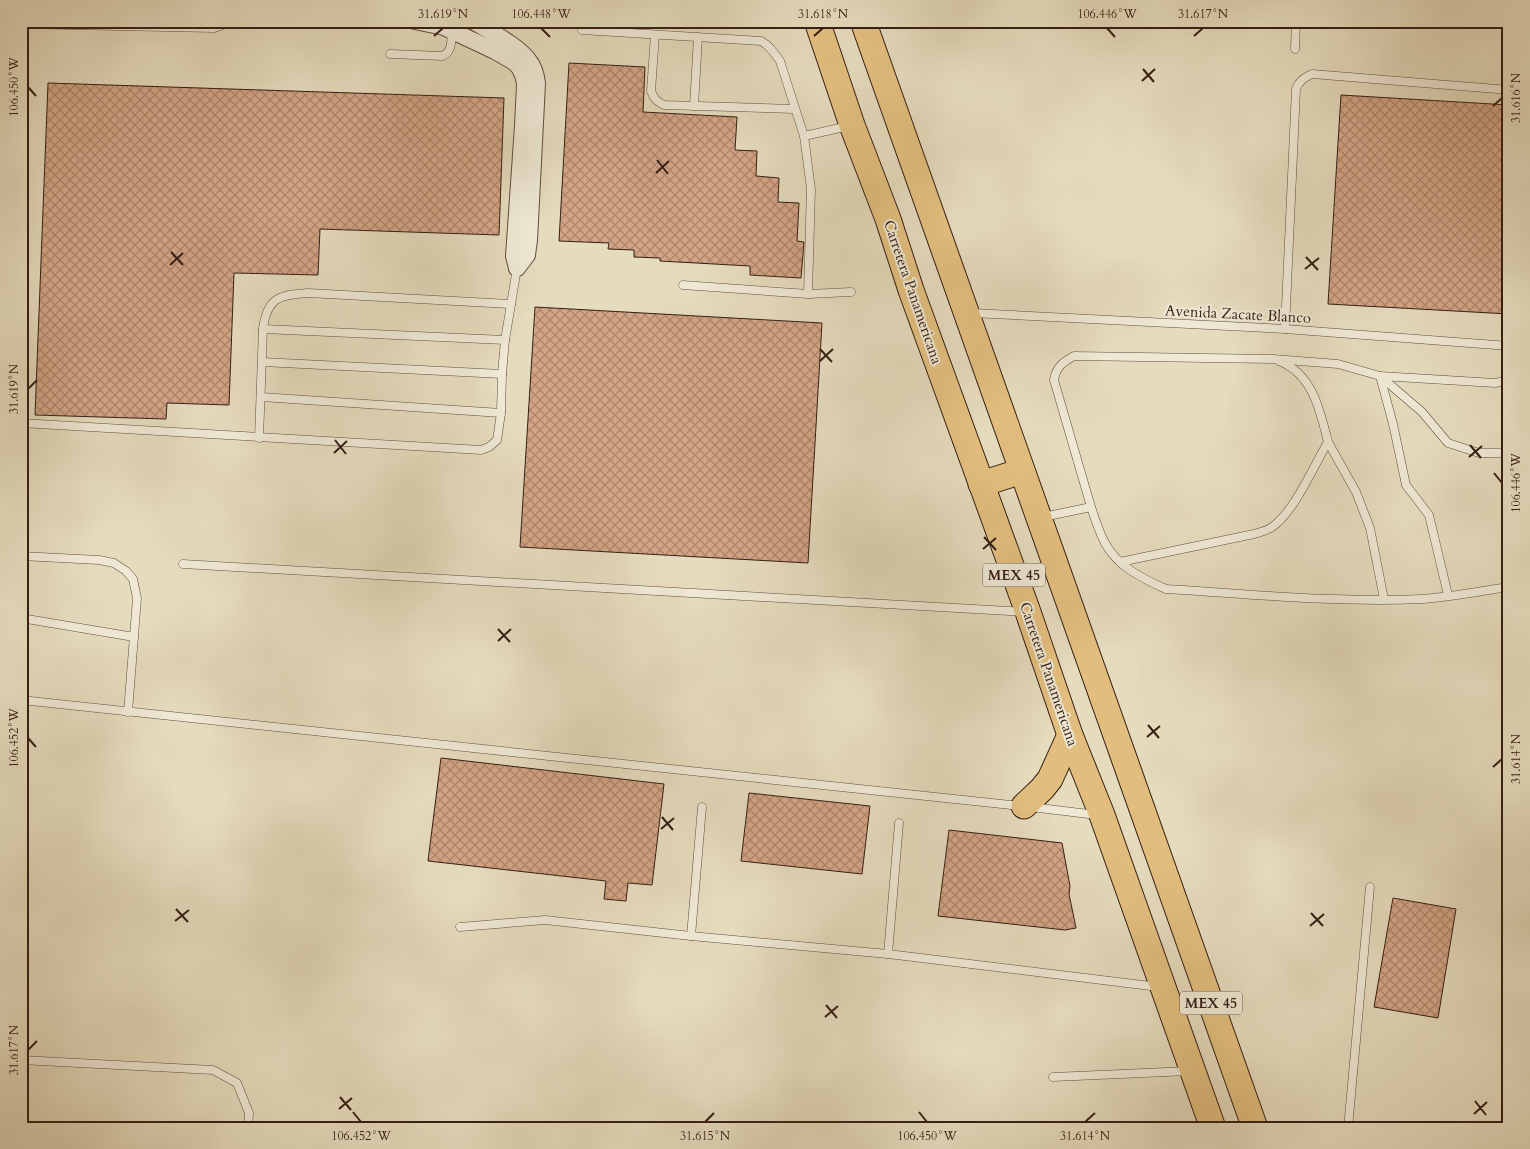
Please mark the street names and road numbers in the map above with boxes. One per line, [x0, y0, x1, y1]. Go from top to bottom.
street label: Carretera Panamericana [879, 217, 947, 367]
street label: Avenida Zacate Blanco [1164, 300, 1312, 328]
road number: MEX 45 [983, 564, 1045, 586]
street label: Carretera Panamericana [1015, 599, 1083, 749]
road number: MEX 45 [1180, 991, 1242, 1014]

